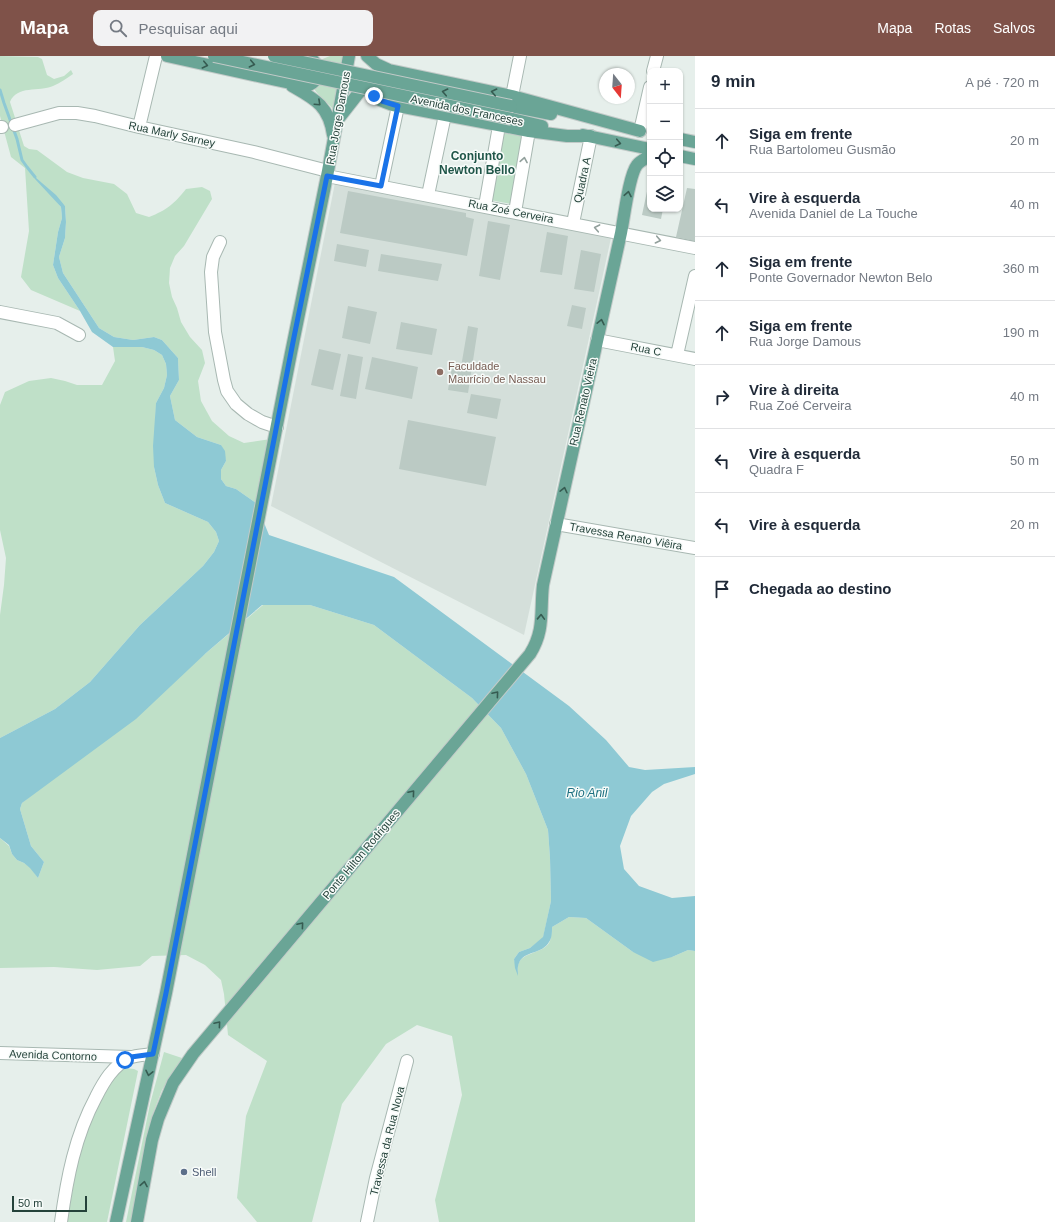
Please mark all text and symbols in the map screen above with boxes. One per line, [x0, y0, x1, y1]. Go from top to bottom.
search box [93, 10, 373, 46]
text: Mapa [20, 17, 69, 38]
icon: search [107, 17, 129, 39]
text: Pesquisar aqui [139, 20, 238, 37]
text: Mapa [877, 20, 912, 36]
text: Rotas [934, 20, 971, 36]
text: Salvos [993, 20, 1035, 36]
one-way arrow [202, 60, 209, 68]
one-way arrow [249, 60, 255, 68]
north arrow [599, 68, 635, 104]
map controls [647, 68, 683, 212]
button: + [647, 68, 683, 104]
street label: Rua Jorge Damous [324, 70, 352, 166]
text: 9 min [711, 72, 755, 91]
text: A pé · 720 m [965, 75, 1039, 90]
route end [365, 87, 383, 105]
one-way arrow [442, 89, 449, 97]
one-way arrow [491, 89, 498, 97]
street label: Avenida dos Franceses [410, 92, 525, 128]
one-way arrow [314, 99, 321, 106]
button: − [647, 104, 683, 140]
street label: Rua Marly Sarney [128, 119, 217, 149]
text: Siga em frente [749, 125, 852, 142]
icon: ahead [711, 130, 733, 152]
text: 20 m [1010, 133, 1039, 148]
one-way arrow [615, 138, 622, 146]
button: locate [647, 140, 683, 176]
text: Rua Bartolomeu Gusmão [749, 142, 896, 157]
district label: Conjunto Newton Bello [439, 149, 515, 177]
street label: Quadra A [571, 155, 593, 204]
one-way arrow [519, 157, 528, 163]
button: layers [647, 176, 683, 212]
text: Vire à esquerda [749, 189, 860, 206]
one-way arrow [623, 191, 632, 197]
icon: left [711, 194, 733, 216]
street label: Rua Zoé Cerveira [467, 197, 556, 225]
text: 40 m [1010, 197, 1039, 212]
text: Avenida Daniel de La Touche [749, 206, 918, 221]
one-way arrow [594, 224, 600, 233]
one-way arrow [655, 236, 661, 244]
text: Siga em frente [749, 253, 852, 270]
icon: ahead [711, 258, 733, 280]
text: 360 m [1003, 261, 1039, 276]
text: Ponte Governador Newton Belo [749, 270, 933, 285]
text: Siga em frente [749, 317, 852, 334]
one-way arrow [597, 319, 605, 325]
icon: ahead [711, 322, 733, 344]
text: 190 m [1003, 325, 1039, 340]
text: Rua Jorge Damous [749, 334, 861, 349]
street label: Rua C [630, 340, 662, 358]
street label: Rua Renato Vieira [567, 356, 599, 447]
place label: Faculdade Maurício de Nassau [448, 360, 546, 385]
marker: Faculdade Maurício de Nassau [435, 367, 445, 377]
text: Vire à direita [749, 381, 839, 398]
icon: right [711, 386, 733, 408]
text: 40 m [1010, 389, 1039, 404]
text: Rua Zoé Cerveira [749, 398, 852, 413]
text: Vire à esquerda [749, 445, 860, 462]
icon: left [711, 450, 733, 472]
text: 50 m [1010, 453, 1039, 468]
text: Quadra F [749, 462, 804, 477]
one-way arrow [559, 486, 567, 493]
icon: left [711, 514, 733, 536]
text: Vire à esquerda [749, 516, 860, 533]
text: 20 m [1010, 517, 1039, 532]
street label: Travessa Renato Viêira [569, 520, 684, 552]
icon: arrive [711, 578, 733, 600]
text: Chegada ao destino [749, 580, 892, 597]
one-way arrow [537, 614, 545, 620]
one-way arrow [492, 691, 499, 699]
water label: Rio Anil [567, 786, 608, 800]
one-way arrow [408, 791, 415, 798]
street label: Ponte Hilton Rodrigues [320, 806, 402, 901]
one-way arrow [297, 922, 304, 930]
one-way arrow [213, 1022, 220, 1029]
street label: Avenida Contorno [9, 1047, 97, 1063]
route start [116, 1051, 134, 1069]
one-way arrow [145, 1069, 153, 1076]
street label: Travessa da Rua Nova [368, 1084, 407, 1197]
place label: Shell [192, 1166, 216, 1178]
marker: Shell [179, 1167, 189, 1177]
one-way arrow [139, 1180, 147, 1187]
scale bar [12, 1194, 87, 1213]
text: 50 m [18, 1197, 42, 1209]

